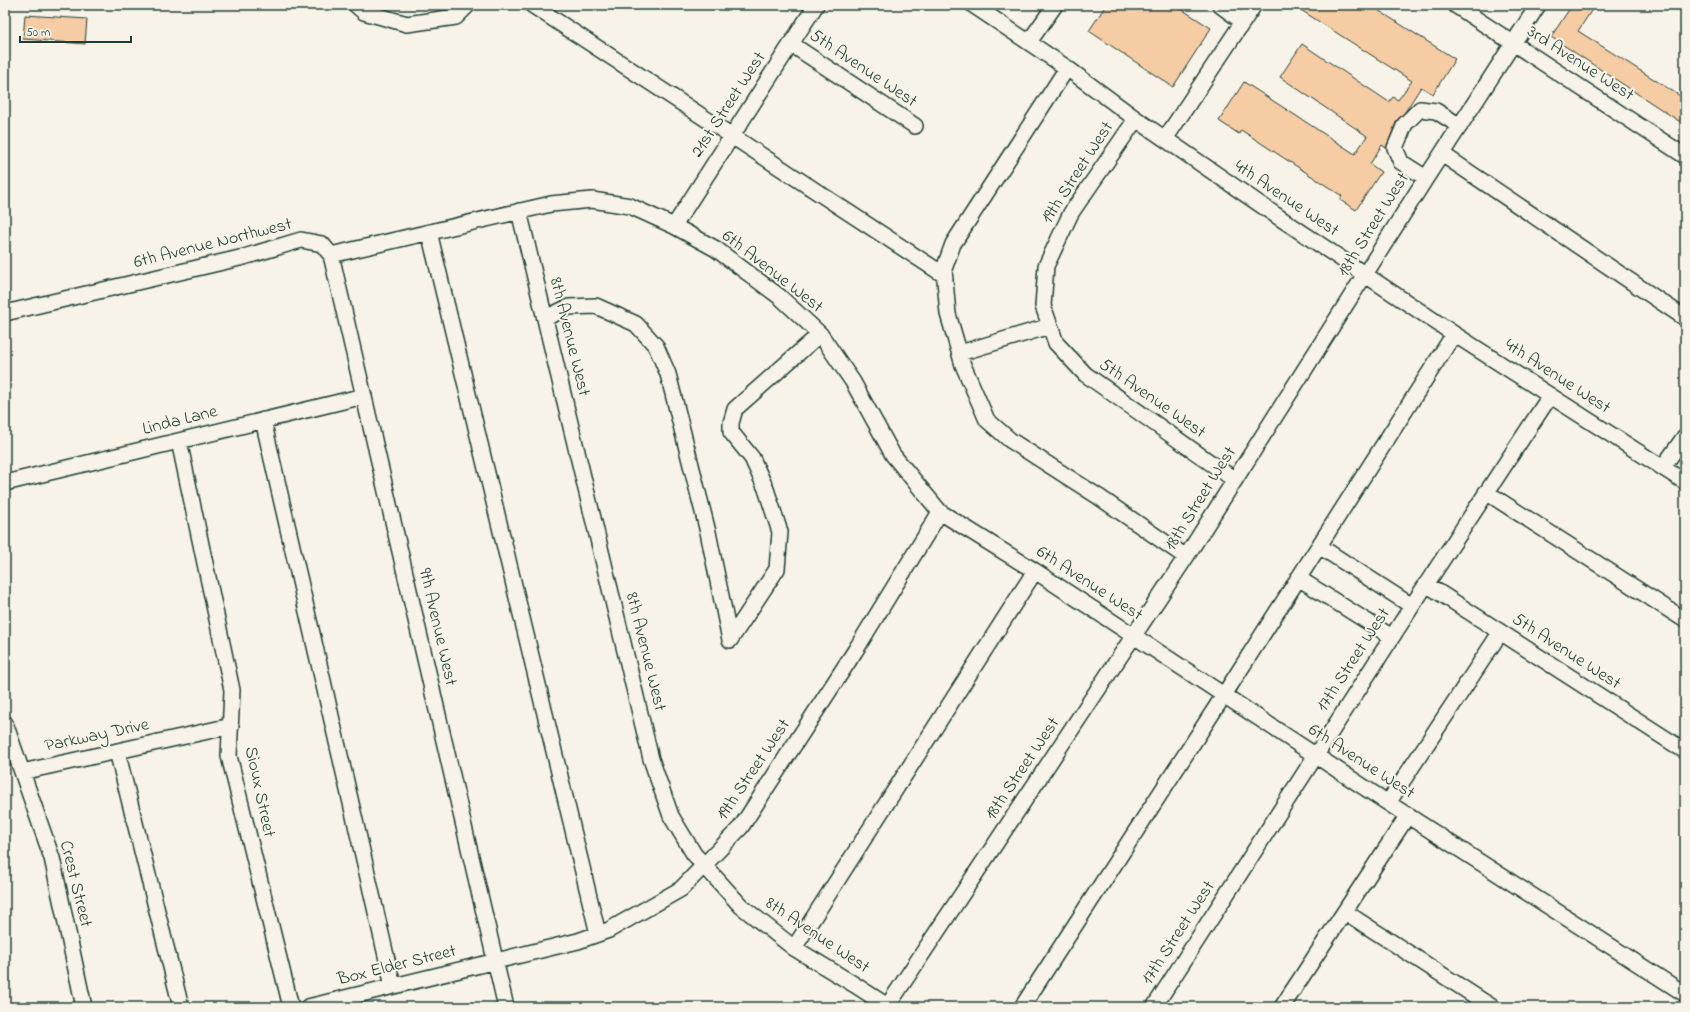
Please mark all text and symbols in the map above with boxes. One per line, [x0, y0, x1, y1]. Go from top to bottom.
scale bar [20, 18, 131, 44]
street label: 3rd Avenue West [1521, 20, 1639, 108]
street label: 5th Avenue West [804, 23, 922, 115]
text: 50 m [26, 24, 50, 42]
street label: 21st Street West [685, 47, 773, 163]
street label: 19th Street West [1035, 117, 1121, 229]
street label: 4th Avenue West [1228, 154, 1344, 244]
street label: 18th Street West [1332, 168, 1416, 282]
street label: 6th Avenue Northwest [131, 212, 295, 276]
street label: 6th Avenue West [716, 224, 828, 320]
street label: 8th Avenue West [542, 275, 596, 399]
street label: 4th Avenue West [1499, 333, 1615, 421]
street label: 5th Avenue West [1093, 353, 1211, 445]
street label: Linda Lane [140, 399, 221, 443]
street label: 18th Street West [1159, 442, 1243, 556]
street label: 6th Avenue West [1031, 540, 1147, 628]
street label: 9th Avenue West [411, 566, 463, 688]
street label: 8th Avenue West [618, 590, 672, 714]
street label: 17th Street West [1311, 603, 1397, 717]
street label: 5th Avenue West [1507, 607, 1625, 697]
street label: Parkway Drive [42, 712, 153, 760]
street label: 18th Street West [979, 713, 1067, 825]
street label: 19th Street West [710, 714, 798, 826]
street label: 6th Avenue West [1303, 718, 1419, 806]
street label: Sioux Street [237, 744, 281, 840]
street label: Crest Street [52, 838, 98, 930]
street label: 17th Street West [1136, 876, 1222, 990]
street label: 8th Avenue West [759, 891, 875, 981]
street label: Box Elder Street [334, 939, 459, 994]

